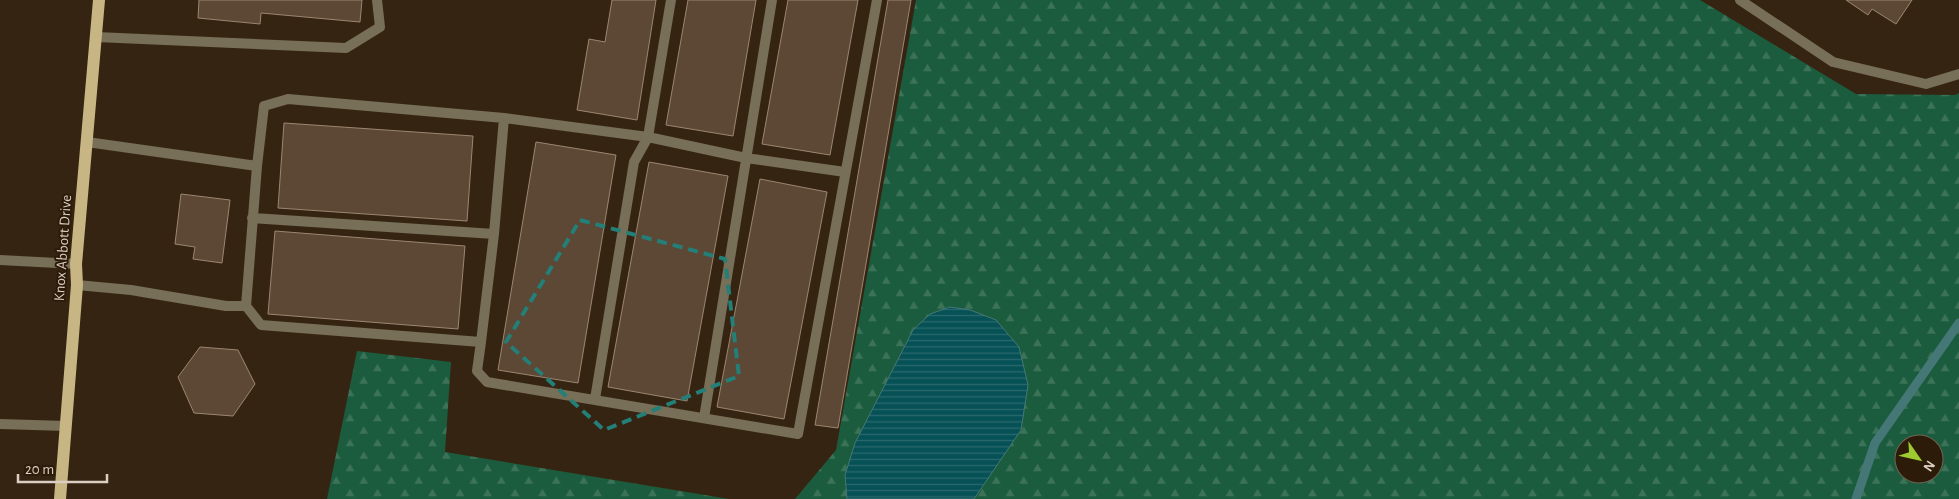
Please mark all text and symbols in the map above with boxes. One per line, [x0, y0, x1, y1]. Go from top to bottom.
street label: Knox Abbott Drive [52, 194, 74, 302]
north arrow [1894, 434, 1944, 484]
scale bar [18, 452, 106, 484]
text: N [1920, 458, 1937, 474]
text: 20 m [25, 462, 54, 477]

